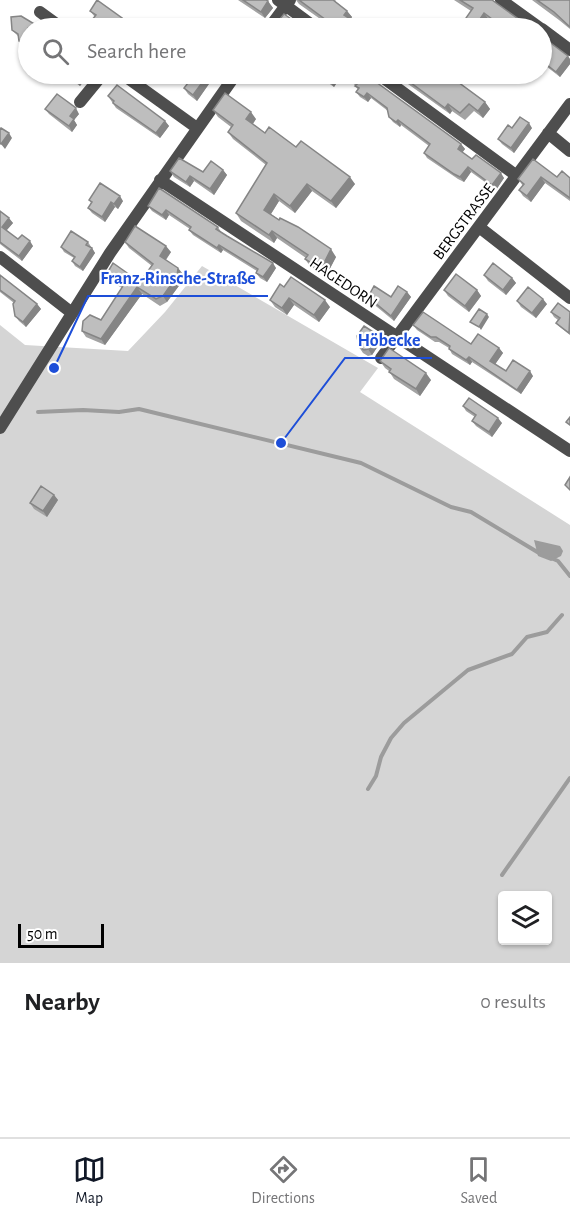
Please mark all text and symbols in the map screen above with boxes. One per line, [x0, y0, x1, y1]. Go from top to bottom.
search box [18, 18, 552, 84]
icon: search [39, 35, 72, 68]
text: Search here [87, 40, 186, 62]
street label: BERGSTRASSE [430, 180, 498, 263]
street label: HAGEDORN [307, 255, 380, 311]
callout: Franz-Rinsche-Straße [88, 260, 268, 296]
text: Franz-Rinsche-Straße [100, 270, 256, 288]
callout: Höbecke [345, 322, 432, 358]
text: Höbecke [358, 332, 420, 350]
map controls [498, 891, 552, 945]
button: layers [498, 891, 552, 945]
scale bar [18, 921, 104, 948]
text: 50 m [27, 926, 58, 942]
text: Nearby [24, 989, 100, 1015]
text: 0 results [480, 992, 546, 1012]
tab: Map [73, 1153, 106, 1208]
tab: Directions [251, 1153, 315, 1208]
tab: Saved [461, 1153, 497, 1208]

